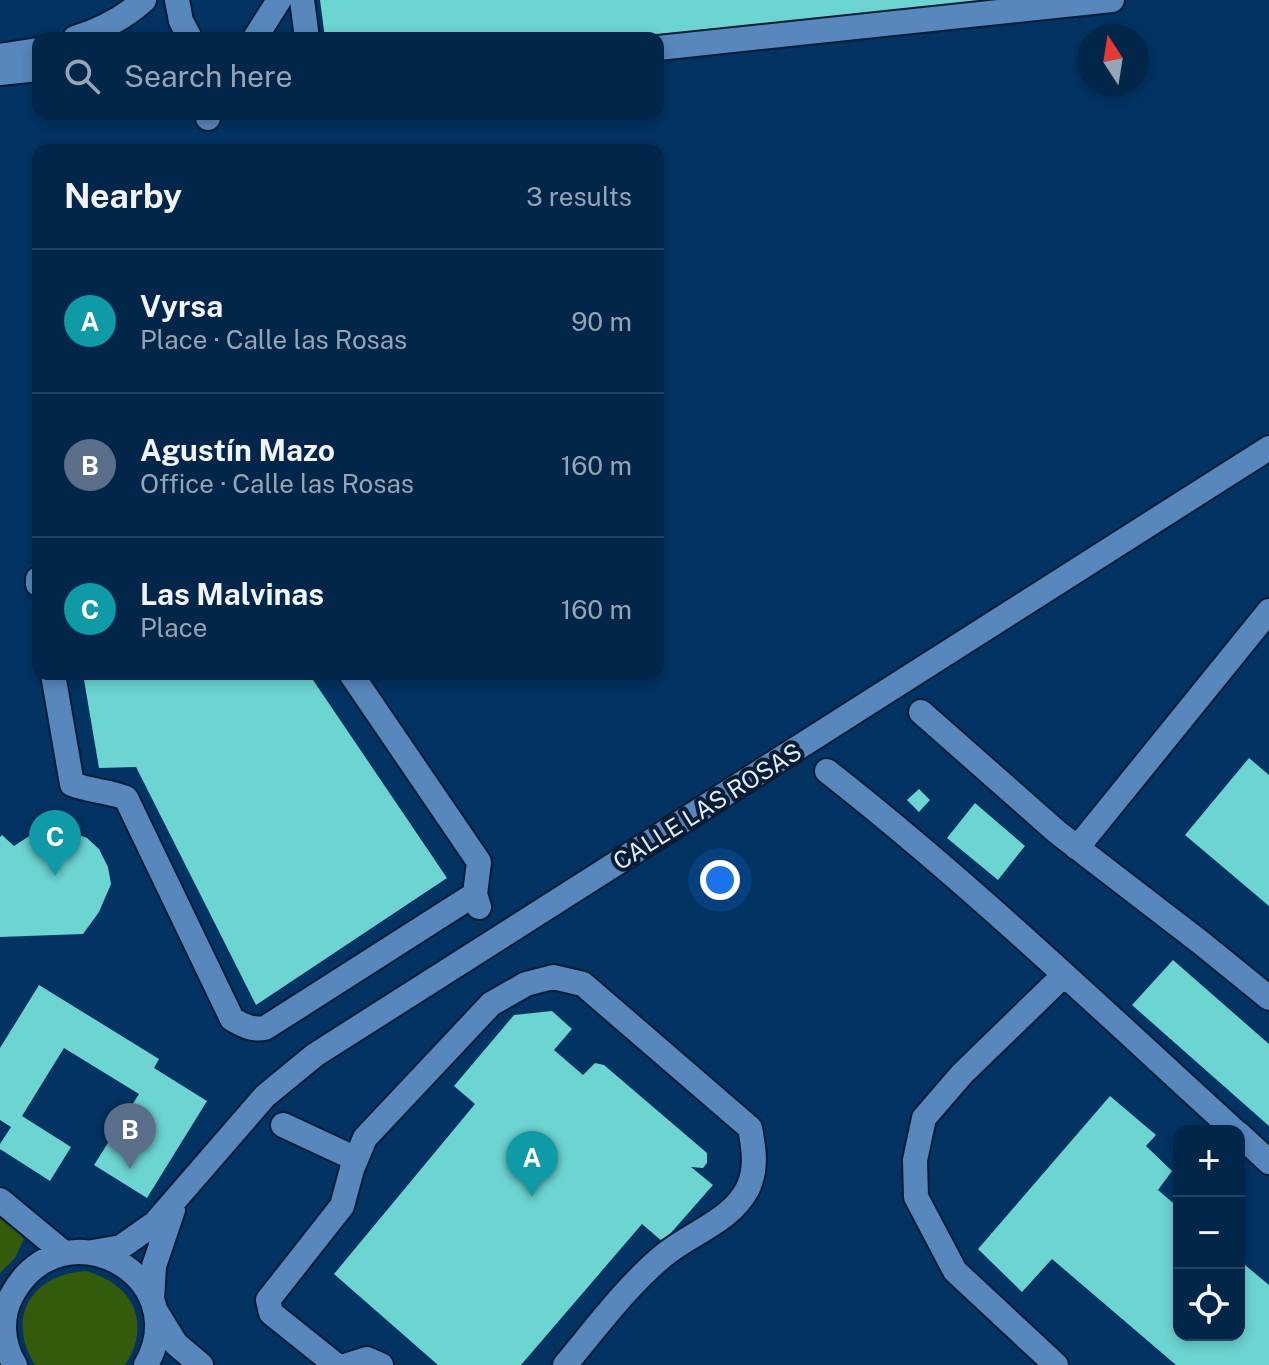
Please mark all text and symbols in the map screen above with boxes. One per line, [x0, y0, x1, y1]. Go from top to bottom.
north arrow [1077, 24, 1149, 96]
search box [32, 32, 664, 120]
icon: search [60, 54, 104, 98]
text: Search here [124, 58, 292, 94]
text: Nearby [64, 176, 182, 216]
text: 3 results [526, 181, 632, 212]
text: Vyrsa [140, 288, 223, 324]
text: A [81, 306, 99, 337]
text: 90 m [571, 306, 632, 337]
text: Place · Calle las Rosas [140, 324, 407, 355]
text: Agustín Mazo [140, 432, 335, 468]
text: B [81, 450, 99, 481]
text: 160 m [561, 450, 632, 481]
text: Office · Calle las Rosas [140, 468, 414, 499]
text: Las Malvinas [140, 576, 324, 612]
text: C [81, 594, 99, 625]
text: 160 m [561, 594, 632, 625]
text: Place [140, 612, 207, 643]
street label: CALLE LAS ROSAS [608, 737, 806, 875]
pin: C [29, 810, 81, 876]
your location [700, 860, 740, 900]
pin: B [104, 1103, 156, 1169]
map controls [1173, 1125, 1245, 1341]
button: + [1173, 1125, 1245, 1197]
pin: A [506, 1131, 558, 1197]
button: − [1173, 1197, 1245, 1269]
button: locate [1173, 1269, 1245, 1341]

